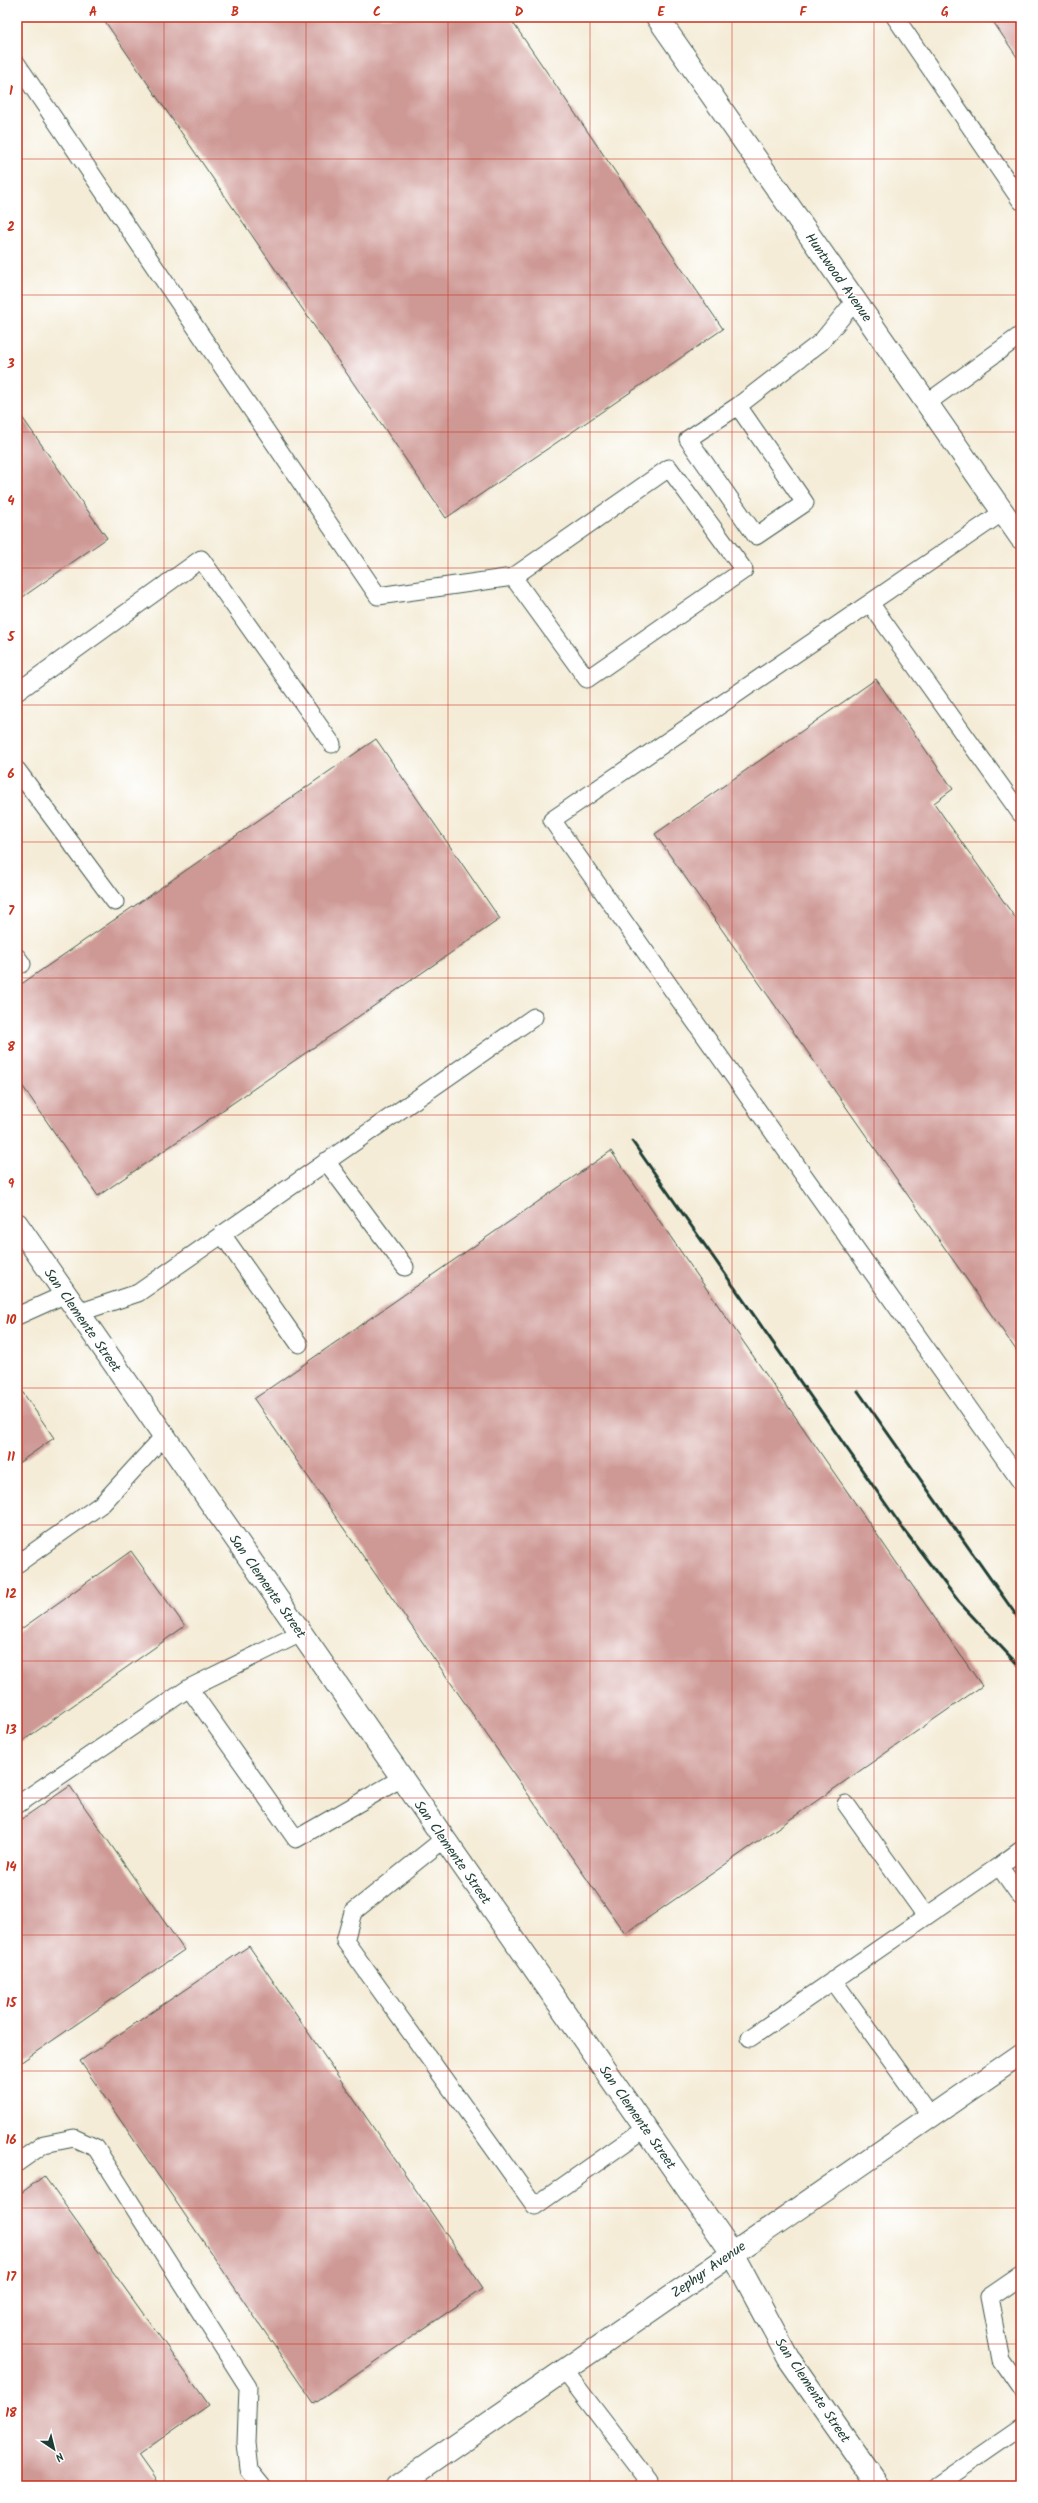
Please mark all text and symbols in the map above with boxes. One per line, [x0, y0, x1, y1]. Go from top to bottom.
text: A [89, 2, 97, 23]
text: B [231, 2, 239, 23]
text: C [373, 2, 381, 23]
text: D [515, 2, 524, 23]
text: E [657, 2, 665, 23]
text: F [799, 2, 807, 23]
text: G [941, 2, 949, 23]
text: 1 [9, 81, 13, 102]
text: 2 [7, 217, 15, 238]
street label: Huntwood Avenue [799, 228, 878, 327]
text: 3 [6, 354, 15, 375]
text: 4 [7, 491, 15, 512]
text: 5 [7, 627, 16, 648]
text: 6 [7, 764, 15, 785]
text: 7 [8, 901, 15, 922]
text: 8 [7, 1037, 15, 1058]
text: 9 [8, 1174, 15, 1195]
street label: San Clemente Street [38, 1264, 127, 1378]
text: 10 [6, 1310, 17, 1331]
text: 11 [7, 1447, 15, 1468]
street label: San Clemente Street [223, 1530, 312, 1644]
text: 12 [5, 1584, 17, 1605]
text: 13 [5, 1720, 17, 1741]
street label: San Clemente Street [408, 1796, 497, 1910]
text: 14 [5, 1857, 17, 1878]
text: 15 [6, 1993, 18, 2014]
street label: San Clemente Street [593, 2061, 682, 2175]
text: 16 [6, 2130, 16, 2151]
street label: Zephyr Avenue [667, 2235, 751, 2304]
text: 17 [6, 2267, 17, 2288]
street label: San Clemente Street [769, 2333, 856, 2448]
text: 18 [5, 2403, 17, 2424]
north arrow [34, 2429, 74, 2469]
text: N [51, 2447, 67, 2466]

